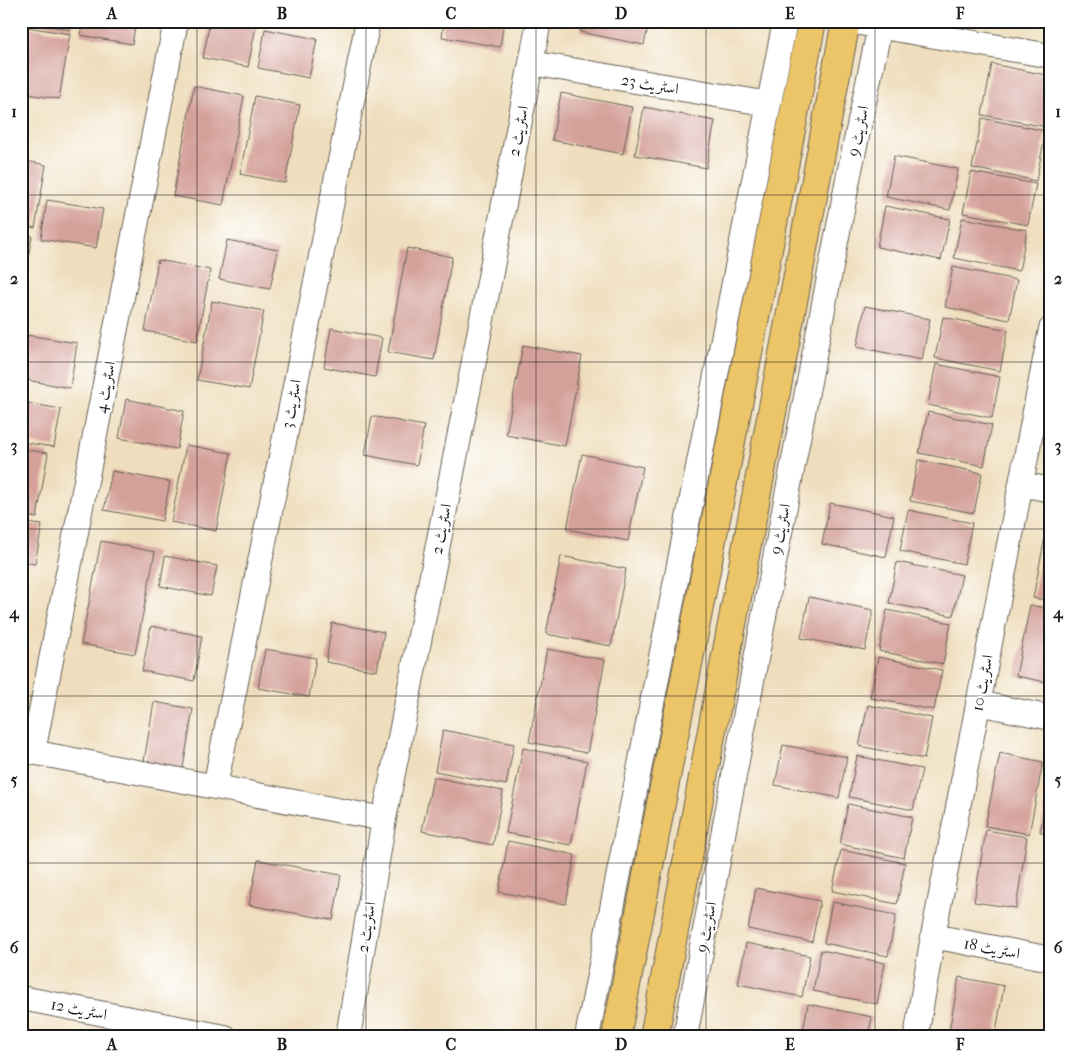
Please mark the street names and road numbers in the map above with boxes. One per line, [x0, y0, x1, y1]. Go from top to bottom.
street label: اسٹریٹ 23 [620, 70, 680, 99]
street label: اسٹریٹ 2 [504, 104, 533, 158]
street label: اسٹریٹ 9 [843, 104, 874, 158]
street label: اسٹریٹ 4 [91, 359, 120, 415]
street label: اسٹریٹ 3 [277, 378, 306, 430]
street label: اسٹریٹ 2 [427, 502, 456, 556]
street label: اسٹریٹ 9 [766, 502, 795, 556]
street label: اسٹریٹ 10 [967, 653, 998, 713]
street label: اسٹریٹ 2 [353, 900, 380, 954]
street label: اسٹریٹ 9 [692, 900, 721, 954]
street label: اسٹریٹ 18 [962, 933, 1022, 964]
street label: اسٹریٹ 12 [49, 994, 109, 1025]

